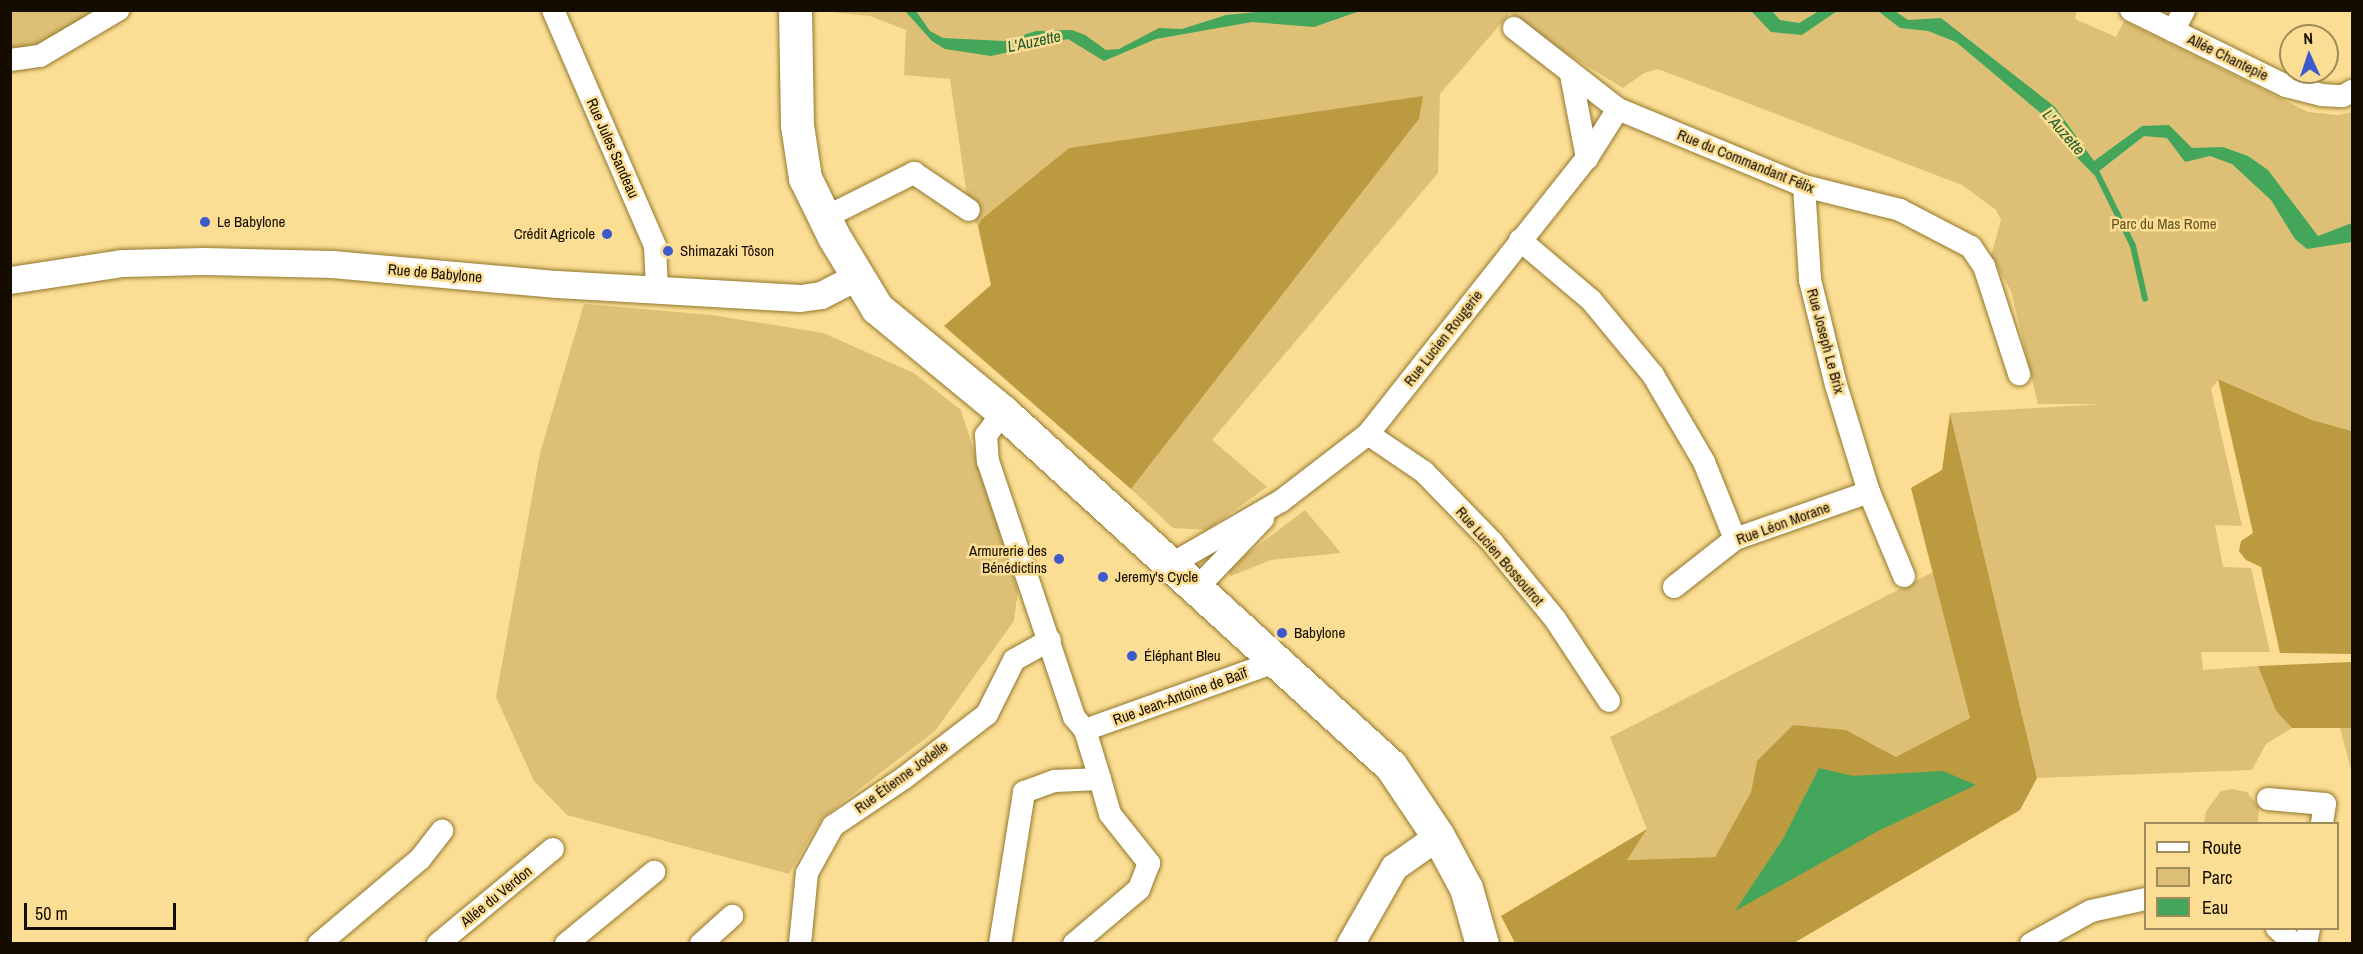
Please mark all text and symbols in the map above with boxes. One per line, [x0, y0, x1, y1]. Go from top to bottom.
north arrow [2279, 24, 2339, 84]
water label: L'Auzette [1005, 26, 1063, 56]
text: N [2303, 27, 2313, 49]
street label: Allée Chantepie [2185, 30, 2271, 84]
street label: Rue Jules Sandeau [583, 95, 643, 201]
water label: L'Auzette [2039, 105, 2089, 159]
street label: Rue du Commandant Félix [1675, 125, 1817, 197]
place label: Le Babylone [217, 213, 285, 231]
marker: Le Babylone [198, 215, 212, 229]
park label: Parc du Mas Rome [2111, 215, 2217, 233]
place label: Crédit Agricole [513, 225, 595, 243]
marker: Crédit Agricole [600, 227, 614, 241]
place label: Shimazaki Tôson [680, 242, 774, 260]
marker: Shimazaki Tôson [661, 244, 675, 258]
street label: Rue de Babylone [387, 260, 483, 286]
street label: Rue Lucien Rougerie [1400, 286, 1486, 390]
street label: Rue Joseph Le Brix [1803, 286, 1849, 396]
street label: Rue Léon Morane [1734, 498, 1832, 548]
street label: Rue Lucien Bossoutrot [1452, 503, 1548, 609]
place label: Armurerie des Bénédictins [969, 541, 1047, 576]
marker: Armurerie des Bénédictins [1052, 552, 1066, 566]
place label: Jeremy's Cycle [1115, 568, 1198, 586]
marker: Jeremy's Cycle [1096, 570, 1110, 584]
place label: Babylone [1294, 624, 1345, 642]
marker: Babylone [1275, 626, 1289, 640]
place label: Éléphant Bleu [1144, 647, 1221, 665]
marker: Éléphant Bleu [1125, 649, 1139, 663]
street label: Rue Jean-Antoine de Baïf [1110, 663, 1250, 729]
street label: Rue Étienne Jodelle [851, 737, 951, 817]
legend [2144, 822, 2339, 930]
text: Route [2202, 835, 2241, 860]
street label: Allée du Verdon [457, 862, 535, 930]
text: Parc [2202, 865, 2232, 890]
scale bar [27, 891, 178, 929]
text: Eau [2202, 895, 2228, 920]
text: 50 m [35, 901, 68, 926]

